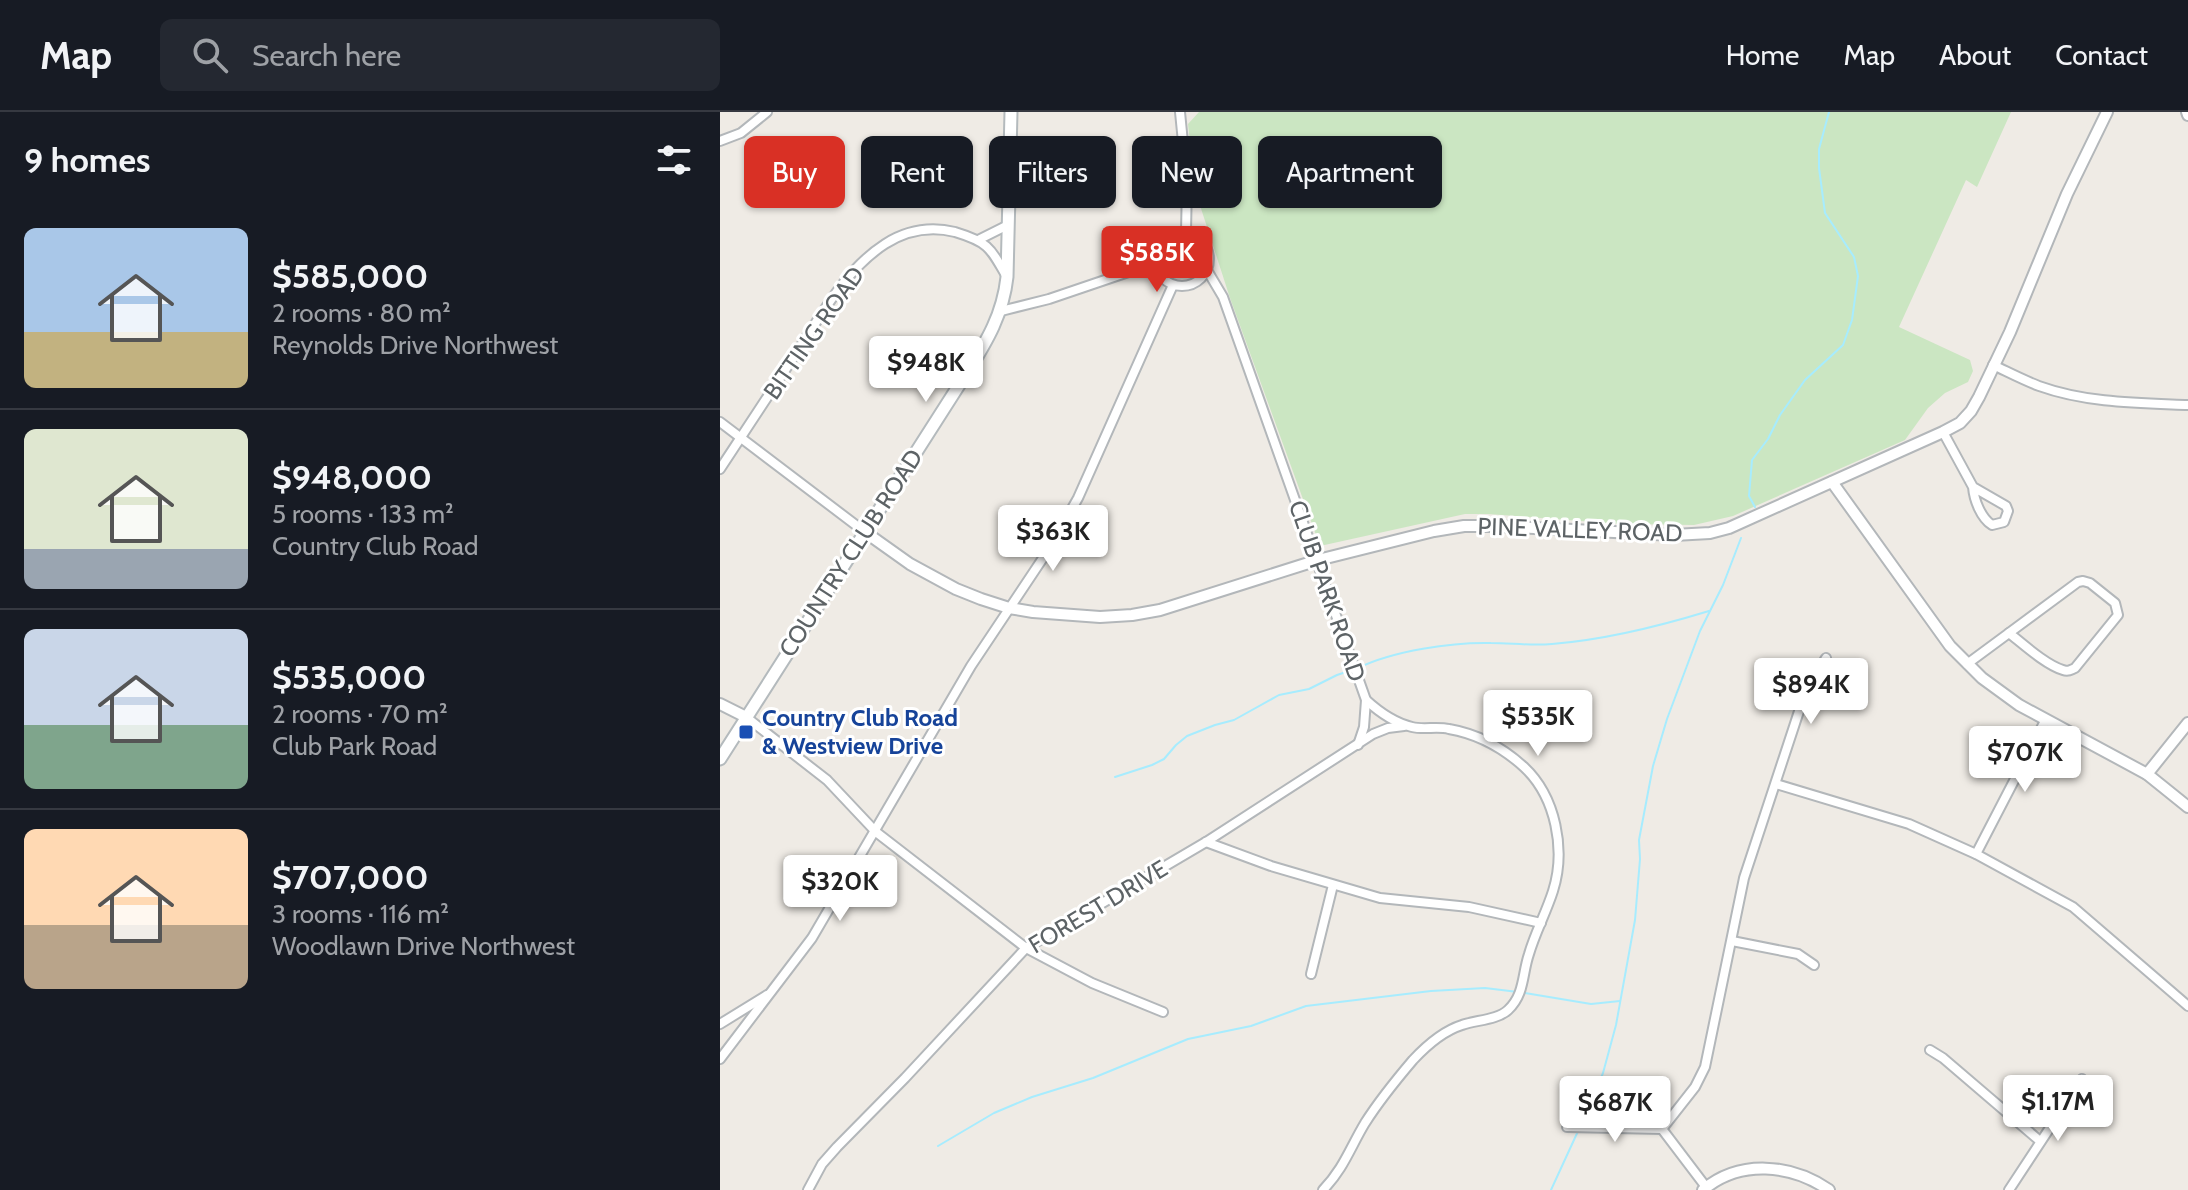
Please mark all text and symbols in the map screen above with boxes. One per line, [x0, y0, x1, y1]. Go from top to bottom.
search box [160, 19, 720, 91]
text: Map [40, 32, 112, 79]
icon: search [188, 33, 232, 77]
text: Search here [252, 37, 401, 74]
text: Home [1726, 38, 1799, 72]
text: Map [1843, 38, 1895, 72]
text: About [1939, 38, 2011, 72]
text: Contact [2055, 38, 2148, 72]
chip: Buy [744, 136, 845, 208]
chip: Rent [861, 136, 973, 208]
chip: Filters [989, 136, 1116, 208]
chip: New [1132, 136, 1242, 208]
chip: Apartment [1258, 136, 1442, 208]
icon: filters [652, 138, 696, 182]
text: 9 homes [24, 139, 150, 181]
pin: $585K [1101, 226, 1213, 294]
text: $585K [1119, 236, 1195, 268]
text: $585,000 [272, 255, 428, 297]
icon: home [88, 260, 184, 356]
street label: BITTING ROAD [757, 261, 870, 405]
text: 2 rooms · 80 m² [272, 297, 451, 329]
text: Reynolds Drive Northwest [272, 329, 558, 361]
pin: $948K [870, 336, 982, 404]
text: $948K [887, 346, 965, 378]
street label: COUNTRY CLUB ROAD [773, 444, 929, 662]
text: $948,000 [272, 456, 432, 498]
icon: home [88, 461, 184, 557]
street label: CLUB PARK ROAD [1283, 497, 1372, 685]
text: 5 rooms · 133 m² [272, 498, 454, 530]
pin: $363K [997, 505, 1109, 573]
street label: PINE VALLEY ROAD [1477, 511, 1683, 548]
text: $363K [1016, 515, 1090, 547]
text: Country Club Road [272, 530, 478, 562]
text: $535,000 [272, 656, 426, 698]
pin: $894K [1755, 658, 1867, 726]
icon: home [88, 661, 184, 757]
text: $894K [1772, 668, 1850, 700]
pin: $535K [1482, 690, 1594, 758]
text: 2 rooms · 70 m² [272, 698, 448, 730]
text: $535K [1501, 700, 1575, 732]
place label: Country Club Road & Westview Drive [762, 703, 958, 760]
marker: Country Club Road & Westview Drive [737, 723, 755, 741]
pin: $707K [1969, 726, 2081, 794]
text: Club Park Road [272, 730, 437, 762]
text: $707K [1987, 736, 2063, 768]
street label: FOREST DRIVE [1023, 854, 1172, 959]
pin: $320K [784, 855, 896, 923]
text: $707,000 [272, 856, 429, 898]
icon: home [88, 861, 184, 957]
text: $320K [801, 865, 879, 897]
text: 3 rooms · 116 m² [272, 898, 449, 930]
text: Woodlawn Drive Northwest [272, 930, 575, 962]
pin: $1.17M [1993, 1075, 2123, 1143]
pin: $687K [1559, 1076, 1671, 1144]
text: $1.17M [2021, 1085, 2095, 1117]
text: $687K [1578, 1086, 1652, 1118]

